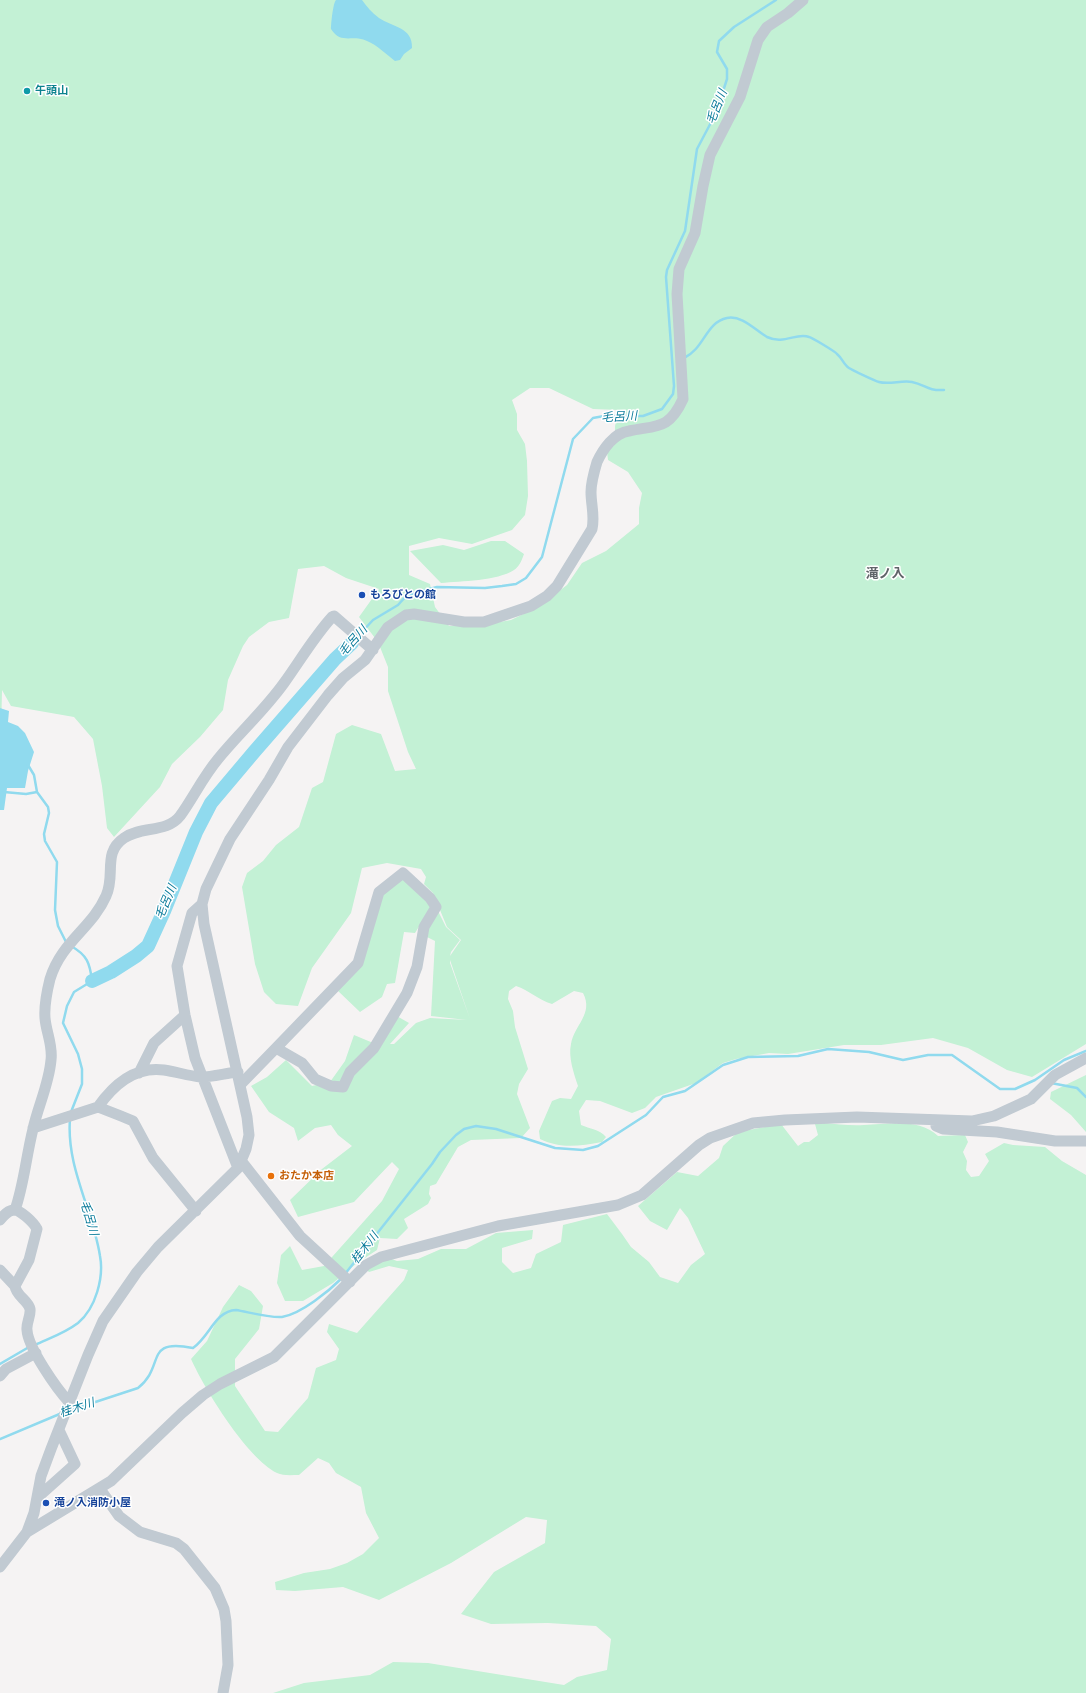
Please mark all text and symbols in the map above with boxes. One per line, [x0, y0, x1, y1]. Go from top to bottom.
place label: 午頭山 [35, 84, 68, 98]
marker: 午頭山 [22, 86, 32, 96]
water label: 毛呂川 [704, 88, 730, 126]
water label: 毛呂川 [601, 409, 637, 425]
district label: 滝ノ入 [866, 566, 904, 582]
place label: もろびとの館 [370, 588, 436, 602]
marker: もろびとの館 [357, 590, 367, 600]
water label: 毛呂川 [336, 623, 370, 659]
water label: 毛呂川 [152, 883, 180, 921]
place label: おたか本店 [279, 1169, 334, 1183]
marker: おたか本店 [266, 1171, 276, 1181]
water label: 毛呂川 [77, 1199, 101, 1237]
water label: 桂木川 [348, 1229, 382, 1267]
water label: 桂木川 [58, 1396, 96, 1420]
place label: 滝ノ入消防小屋 [54, 1496, 131, 1510]
marker: 滝ノ入消防小屋 [41, 1498, 51, 1508]

